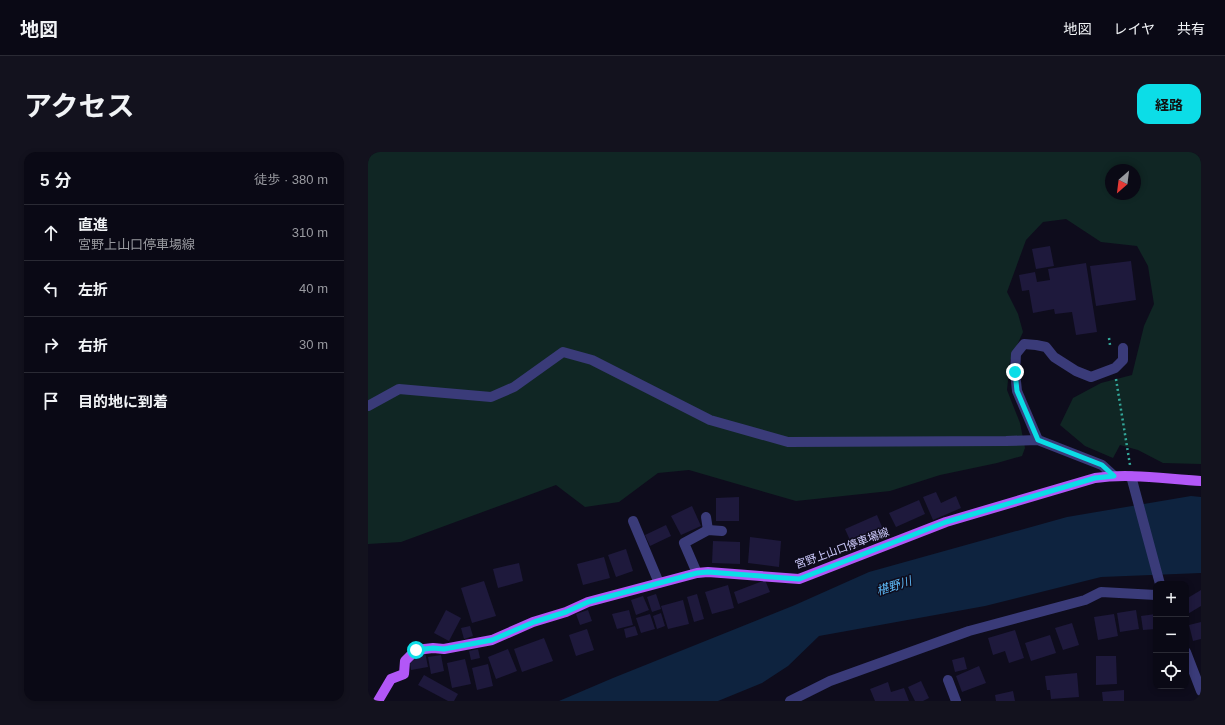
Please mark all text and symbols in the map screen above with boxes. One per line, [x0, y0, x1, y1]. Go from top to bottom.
text: 地図 [20, 19, 58, 40]
text: 地図 [1063, 21, 1091, 37]
text: レイヤ [1113, 21, 1155, 37]
text: 共有 [1177, 21, 1205, 37]
button: 経路 [1137, 84, 1201, 124]
text: アクセス [24, 91, 135, 122]
north arrow [1105, 164, 1141, 200]
text: 5 分 [40, 171, 71, 190]
text: 徒歩 · 380 m [254, 172, 328, 187]
text: 直進 [78, 216, 108, 233]
icon: ahead [40, 222, 62, 244]
text: 310 m [292, 225, 328, 240]
text: 宮野上山口停車場線 [78, 237, 195, 252]
icon: left [40, 278, 62, 300]
text: 左折 [78, 281, 108, 298]
text: 40 m [299, 281, 328, 296]
icon: right [40, 334, 62, 356]
text: 右折 [78, 337, 108, 354]
text: 30 m [299, 337, 328, 352]
route end [1006, 363, 1024, 381]
icon: arrive [40, 390, 62, 412]
text: 目的地に到着 [78, 393, 168, 410]
street label: 宮野上山口停車場線 [793, 525, 891, 571]
water label: 椹野川 [875, 573, 915, 598]
map controls [1153, 581, 1189, 689]
button: + [1153, 581, 1189, 617]
button: − [1153, 617, 1189, 653]
route start [407, 641, 425, 659]
button: locate [1153, 653, 1189, 689]

